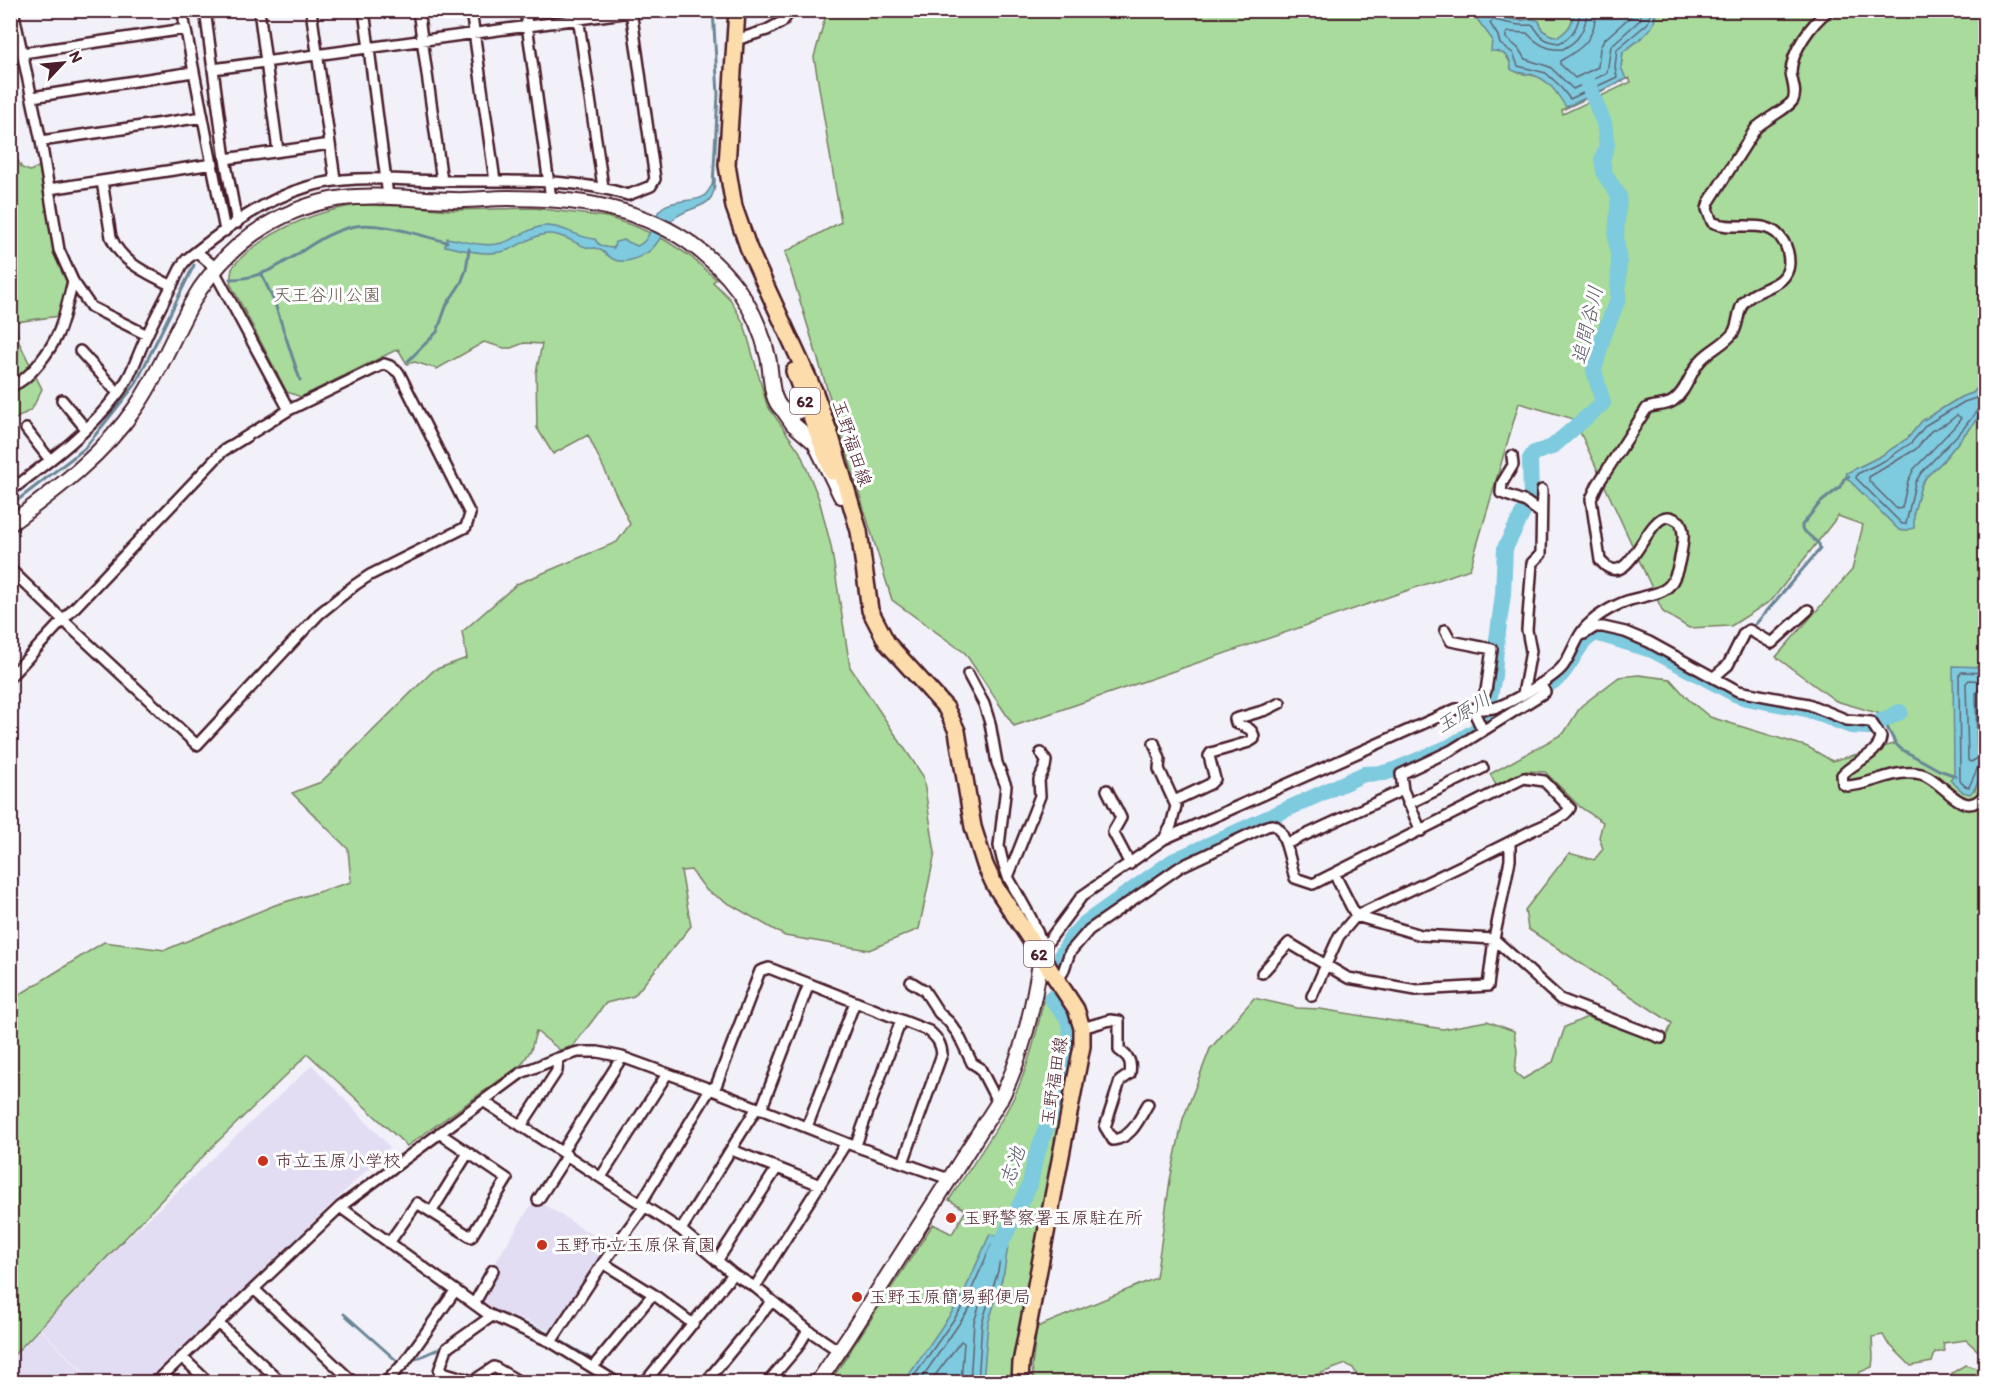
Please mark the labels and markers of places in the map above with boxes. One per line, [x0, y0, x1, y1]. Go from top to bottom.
place label: 市立玉原小学校 [275, 1150, 401, 1172]
marker: 市立玉原小学校 [256, 1154, 270, 1168]
place label: 玉野警察署玉原駐在所 [963, 1207, 1143, 1229]
marker: 玉野警察署玉原駐在所 [944, 1211, 958, 1225]
place label: 玉野市立玉原保育園 [554, 1234, 716, 1256]
marker: 玉野市立玉原保育園 [535, 1238, 549, 1252]
place label: 玉野玉原簡易郵便局 [869, 1286, 1031, 1308]
marker: 玉野玉原簡易郵便局 [850, 1290, 864, 1304]

